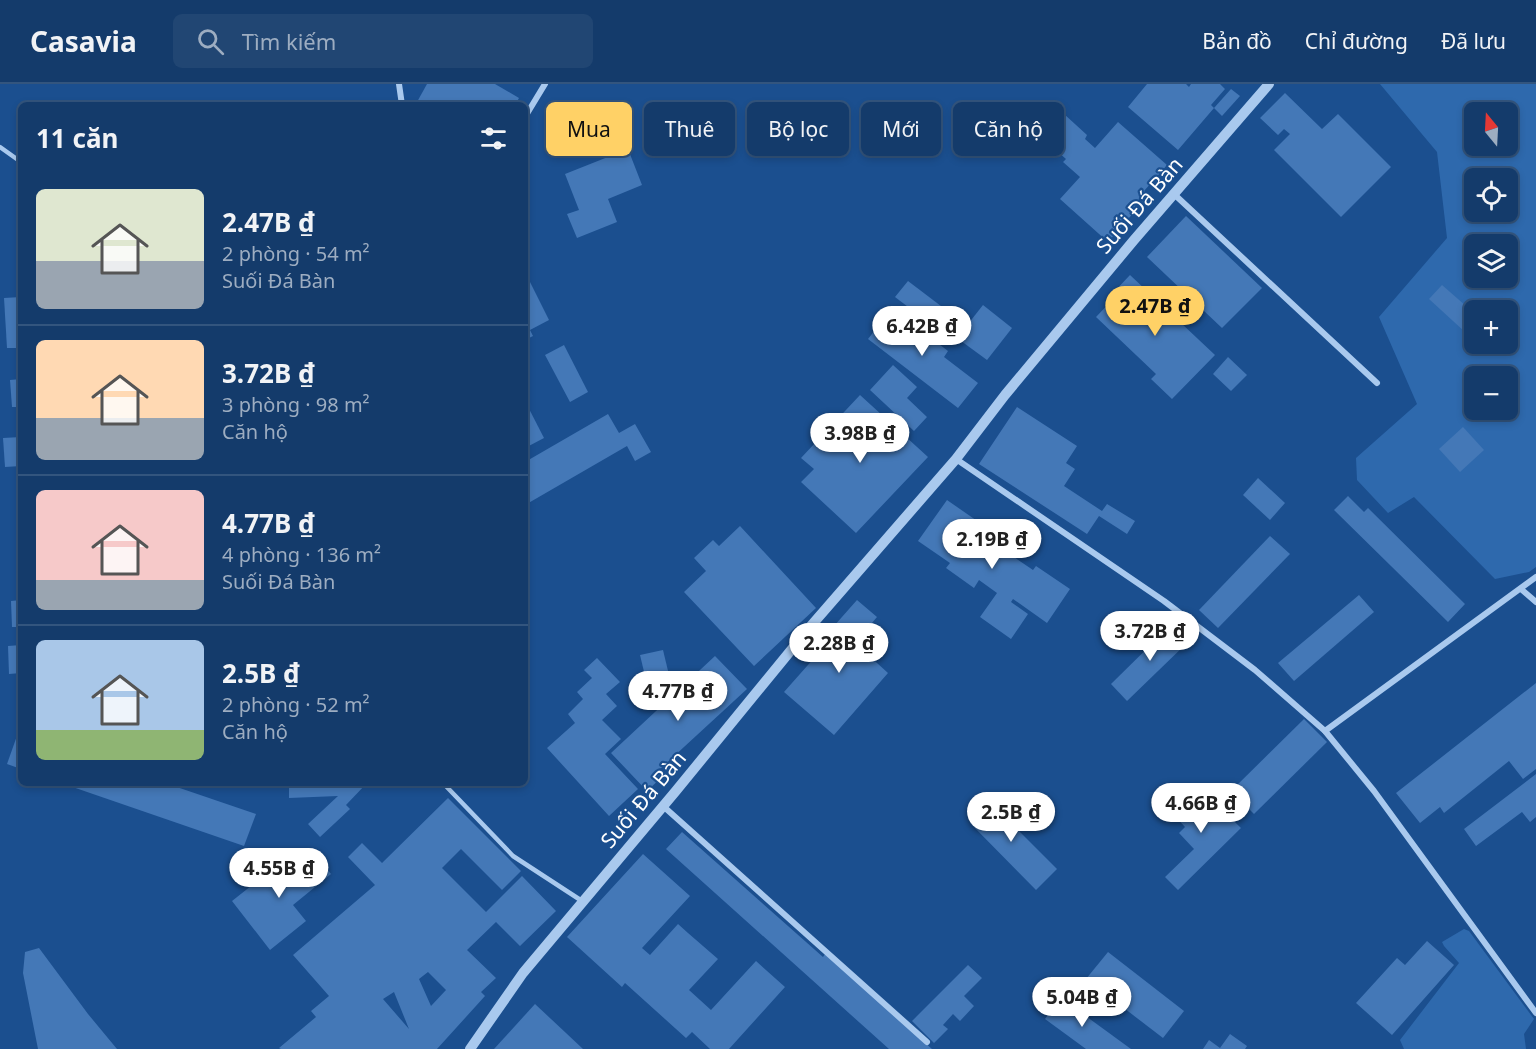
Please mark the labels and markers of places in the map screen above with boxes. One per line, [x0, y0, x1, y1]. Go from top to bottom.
pin: 2.47B ₫ [1100, 286, 1210, 337]
pin: 6.42B ₫ [867, 306, 977, 357]
pin: 3.98B ₫ [805, 413, 915, 464]
pin: 2.19B ₫ [937, 519, 1047, 570]
pin: 3.72B ₫ [1095, 611, 1205, 662]
pin: 2.28B ₫ [784, 623, 894, 674]
pin: 4.77B ₫ [623, 671, 733, 722]
pin: 4.66B ₫ [1146, 783, 1256, 834]
pin: 2.5B ₫ [962, 792, 1060, 843]
pin: 4.55B ₫ [224, 848, 334, 899]
pin: 5.04B ₫ [1027, 977, 1137, 1028]

